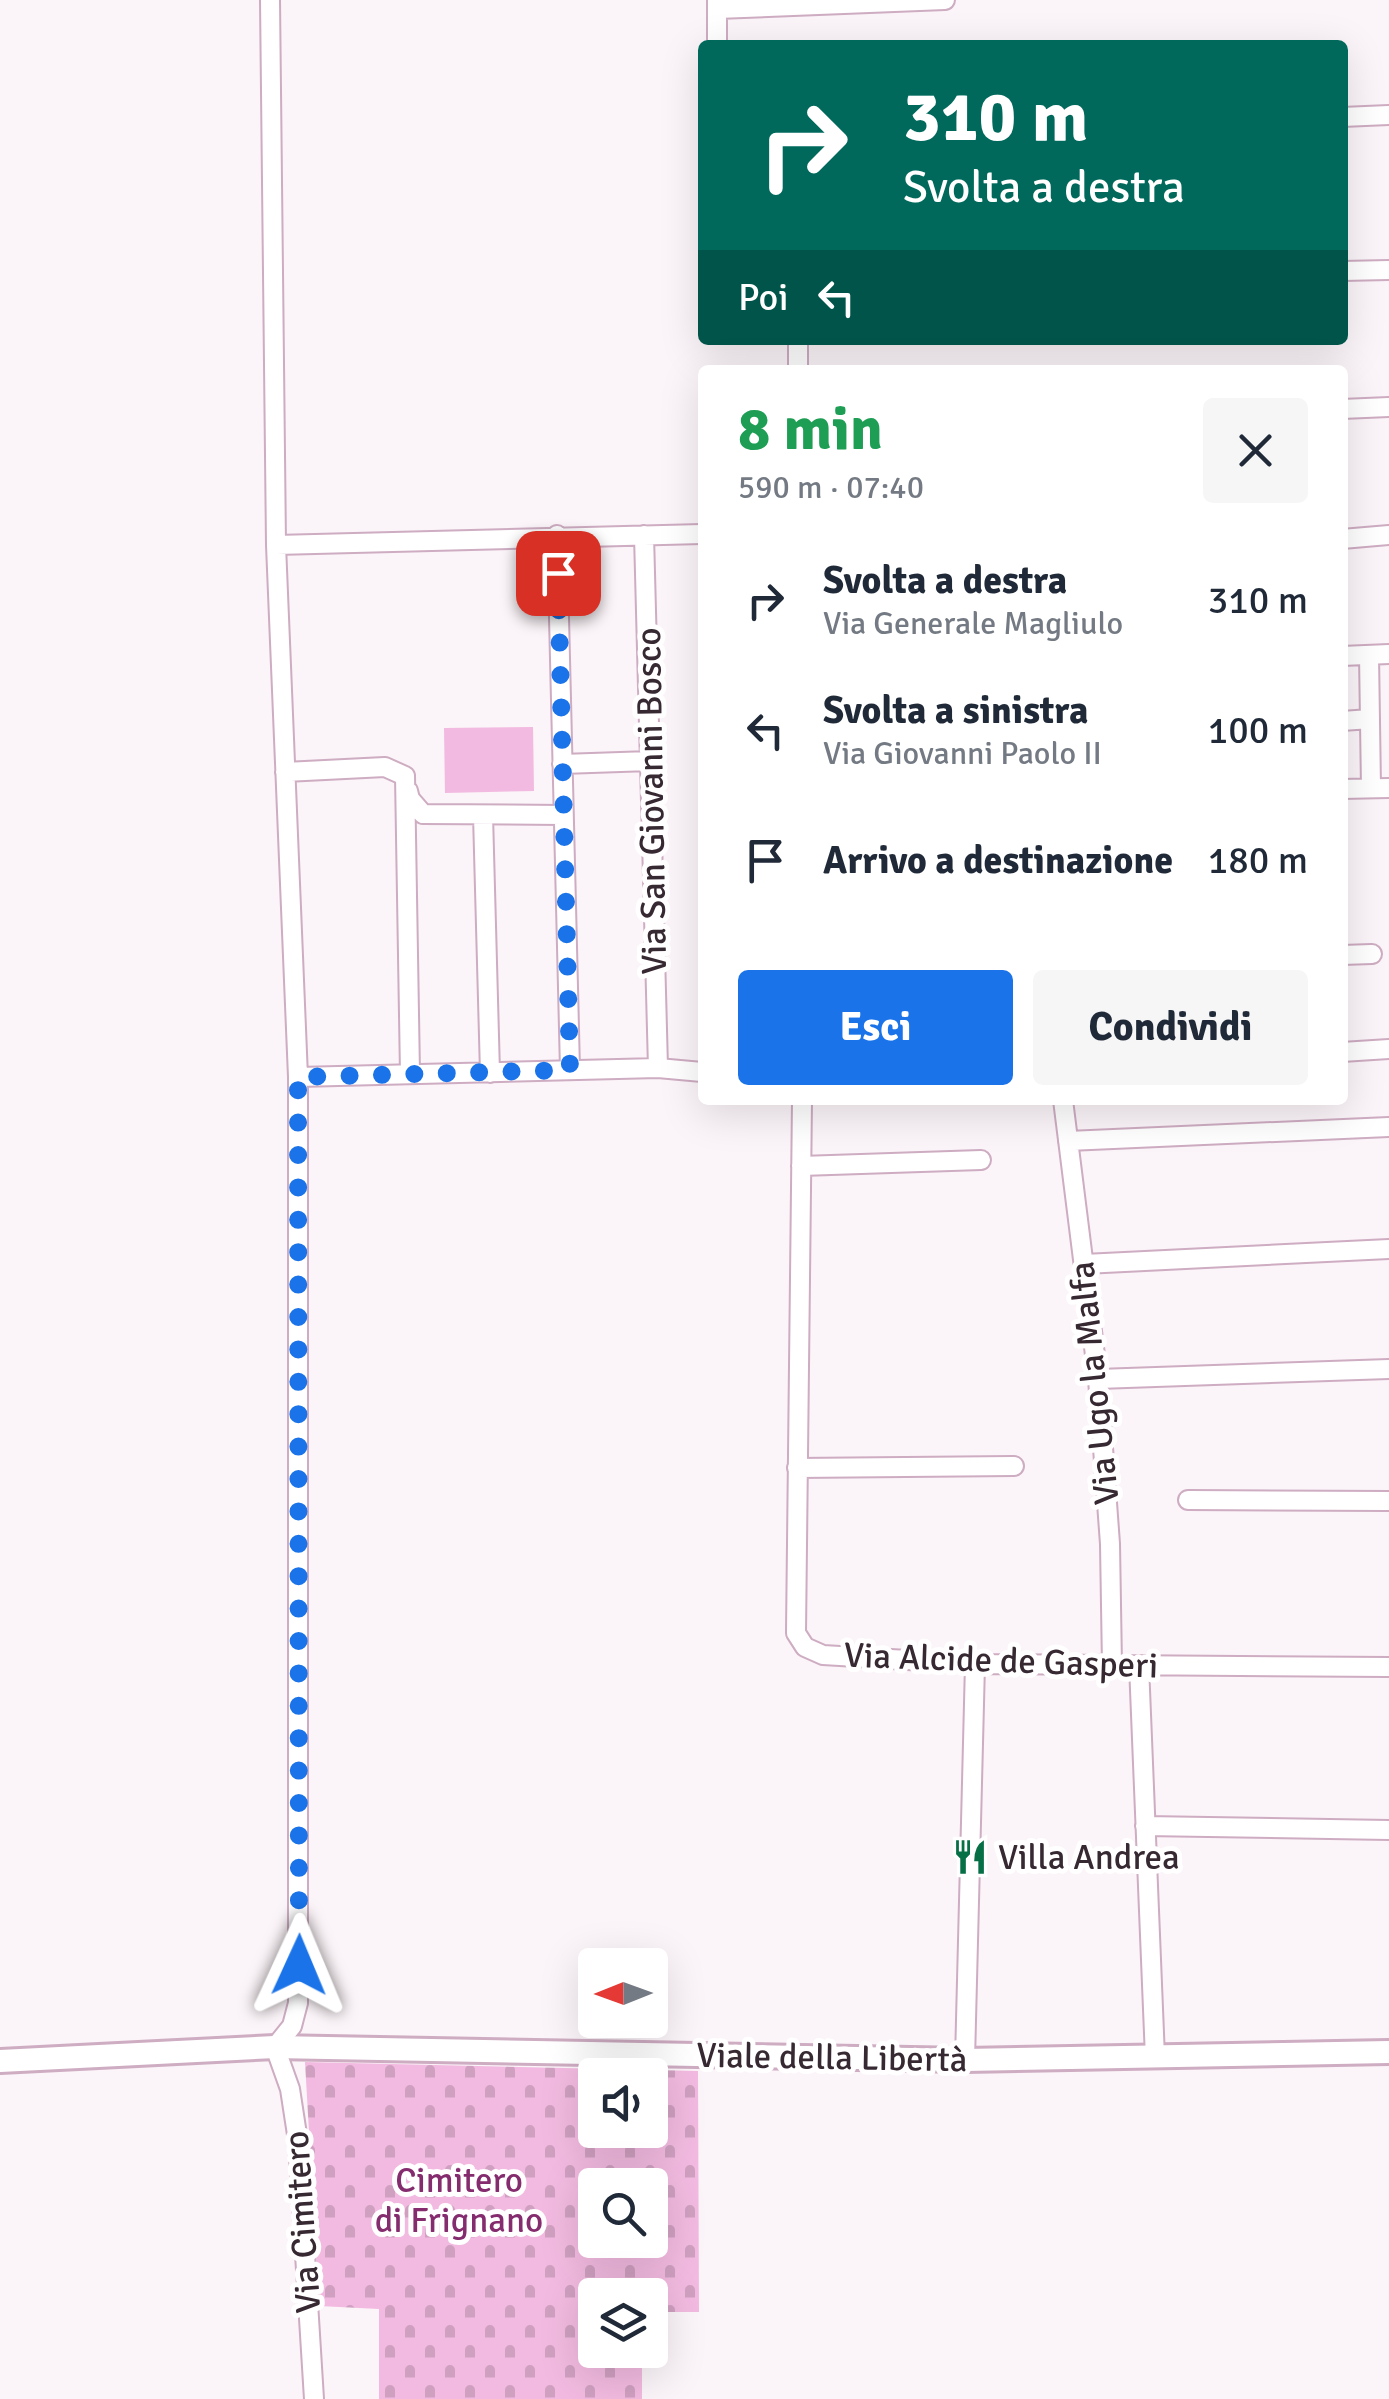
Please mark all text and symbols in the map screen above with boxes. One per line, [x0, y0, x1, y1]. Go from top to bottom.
text: 310 m [903, 74, 1088, 160]
icon: right [738, 80, 868, 210]
text: Svolta a destra [903, 160, 1185, 215]
icon: left [809, 270, 864, 325]
text: Poi [738, 274, 789, 321]
text: 8 min [738, 393, 883, 467]
button: close [1203, 398, 1308, 503]
text: 590 m · 07:40 [738, 468, 924, 507]
pin [516, 531, 601, 616]
icon: arrive [531, 546, 586, 601]
text: Svolta a destra [823, 557, 1067, 604]
icon: right [738, 573, 793, 628]
text: 310 m [1208, 577, 1308, 624]
text: Via Generale Magliulo [823, 604, 1123, 643]
street label: Via San Giovanni Bosco [627, 627, 676, 975]
text: Svolta a sinistra [823, 687, 1088, 734]
icon: left [738, 703, 793, 758]
text: 100 m [1208, 707, 1308, 754]
text: Via Giovanni Paolo II [823, 734, 1102, 773]
icon: arrive [738, 833, 793, 888]
text: Arrivo a destinazione [823, 837, 1173, 884]
text: 180 m [1208, 837, 1308, 884]
button: Esci [738, 970, 1013, 1085]
button: Condividi [1033, 970, 1308, 1085]
street label: Via Ugo la Malfa [1060, 1259, 1129, 1507]
street label: Via Alcide de Gasperi [843, 1634, 1159, 1687]
place label: Villa Andrea [998, 1836, 1180, 1879]
restaurant icon: Villa Andrea [951, 1838, 989, 1876]
position arrow [247, 1913, 351, 2017]
north arrow [578, 1948, 668, 2038]
map controls [578, 1948, 668, 2368]
street label: Viale della Libertà [696, 2034, 968, 2081]
button: sound [578, 2058, 668, 2148]
street label: Via Cimitero [275, 2129, 330, 2315]
park label: Cimitero di Frignano [375, 2159, 543, 2242]
button: search [578, 2168, 668, 2258]
button: layers [578, 2278, 668, 2368]

